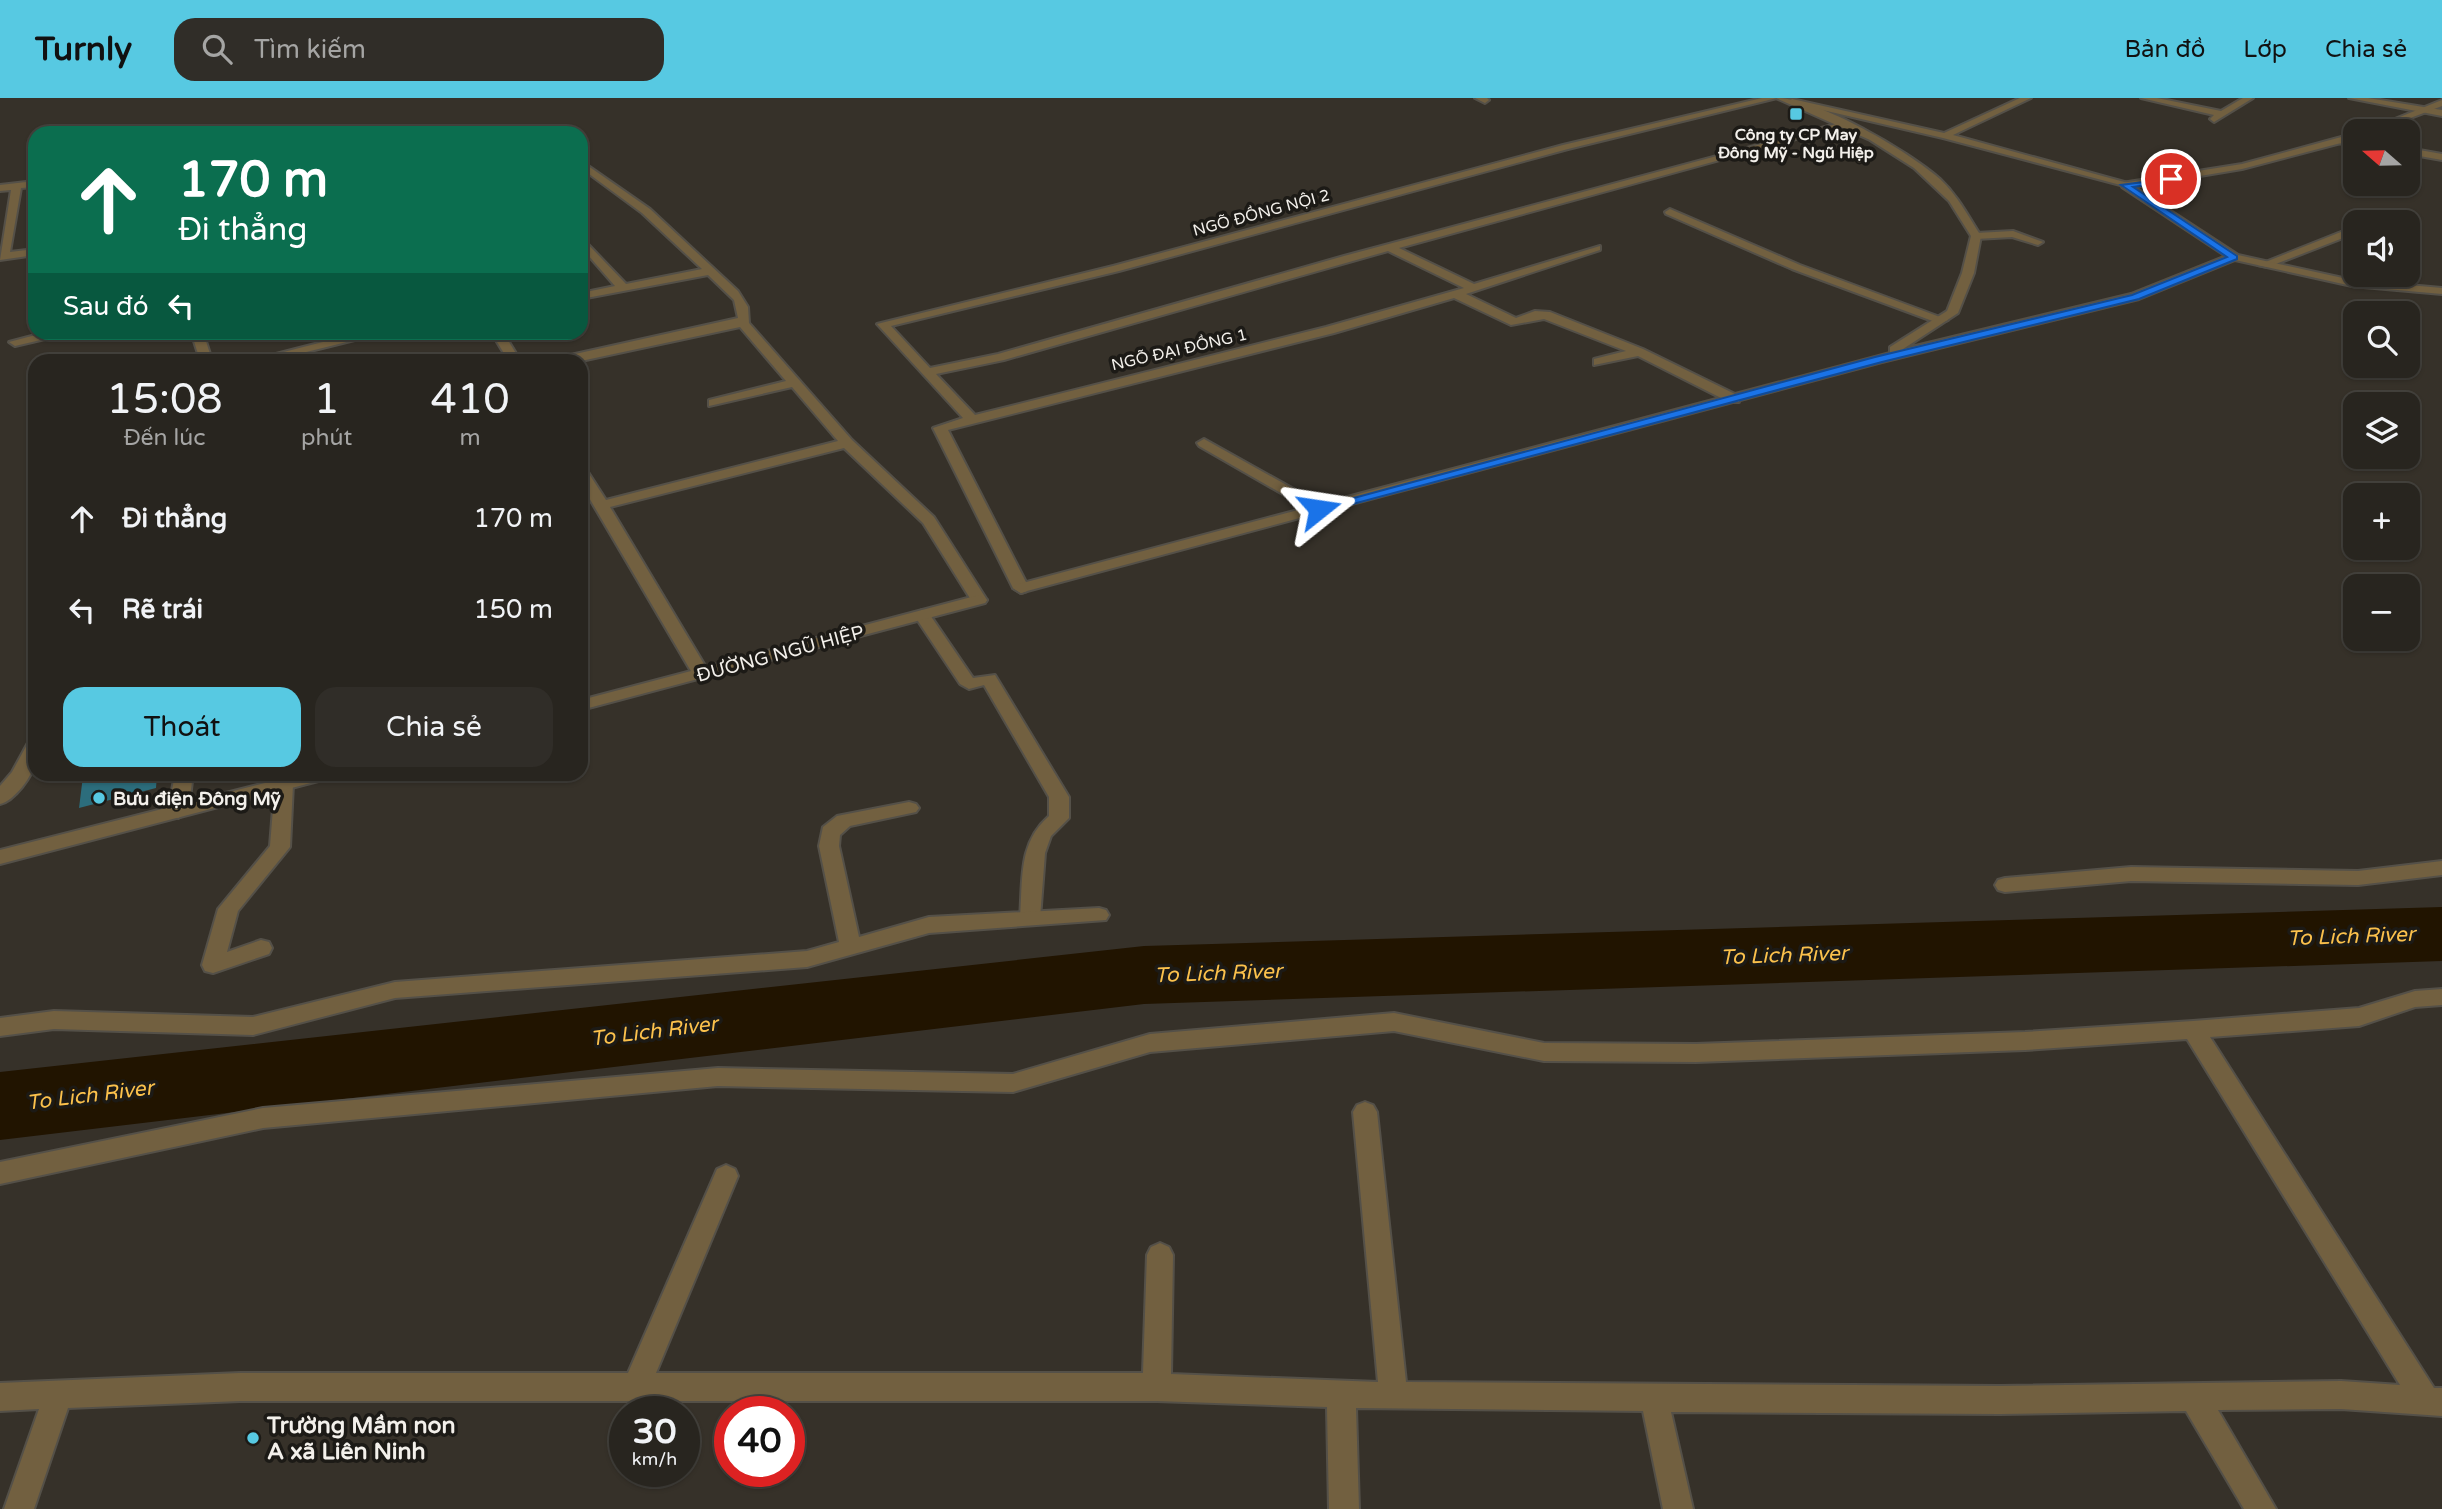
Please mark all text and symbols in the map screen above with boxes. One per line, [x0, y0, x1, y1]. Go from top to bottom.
search box [174, 18, 664, 81]
text: Turnly [35, 30, 132, 69]
icon: search [198, 30, 236, 68]
text: Tìm kiếm [254, 34, 366, 65]
text: Bản đồ [2124, 35, 2205, 64]
text: Lớp [2243, 35, 2287, 64]
text: Chia sẻ [2325, 35, 2407, 64]
marker: Công ty CP May Đông Mỹ - Ngũ Hiệp [1788, 106, 1804, 122]
north arrow [2343, 119, 2420, 196]
map controls [2343, 119, 2420, 651]
place label: Công ty CP May Đông Mỹ - Ngũ Hiệp [1717, 125, 1874, 163]
pin [2141, 149, 2201, 209]
text: 170 m [178, 151, 328, 210]
icon: ahead [63, 154, 154, 245]
icon: arrive [2152, 160, 2190, 198]
street label: NGÕ ĐỒNG NỘI 2 [1191, 185, 1332, 241]
button: sound [2343, 210, 2420, 287]
text: Đi thẳng [178, 211, 308, 249]
icon: left [162, 287, 200, 325]
text: Sau đó [63, 291, 148, 322]
button: search [2343, 301, 2420, 378]
street label: NGÕ ĐẠI ĐỒNG 1 [1109, 325, 1249, 375]
text: 15:08 [106, 374, 223, 425]
text: 1 [313, 374, 340, 425]
text: 410 [431, 374, 510, 425]
button: layers [2343, 392, 2420, 469]
text: Đến lúc [124, 424, 205, 452]
text: phút [301, 424, 352, 452]
text: m [460, 424, 481, 452]
position arrow [1282, 472, 1356, 546]
button: + [2343, 483, 2420, 560]
icon: ahead [63, 500, 101, 538]
text: Đi thẳng [122, 503, 227, 534]
text: 170 m [473, 503, 553, 534]
button: − [2343, 574, 2420, 651]
icon: left [63, 591, 101, 629]
text: Rẽ trái [122, 594, 203, 625]
text: 150 m [473, 594, 553, 625]
street label: ĐƯỜNG NGŨ HIỆP [694, 620, 867, 687]
button: Thoát [63, 687, 301, 767]
button: Chia sẻ [315, 687, 553, 767]
place label: Bưu điện Đông Mỹ [113, 788, 282, 811]
marker: Bưu điện Đông Mỹ [91, 790, 107, 806]
water label: To Lich River [2287, 922, 2418, 951]
water label: To Lich River [1720, 941, 1851, 970]
water label: To Lich River [1154, 959, 1285, 988]
water label: To Lich River [589, 1011, 722, 1052]
water label: To Lich River [25, 1075, 158, 1116]
speed limit sign: 40 [714, 1396, 805, 1487]
text: 30 [633, 1411, 676, 1453]
place label: Trường Mầm non A xã Liên Ninh [266, 1412, 455, 1466]
marker: Trường Mầm non A xã Liên Ninh [245, 1430, 261, 1446]
text: km/h [632, 1448, 677, 1470]

